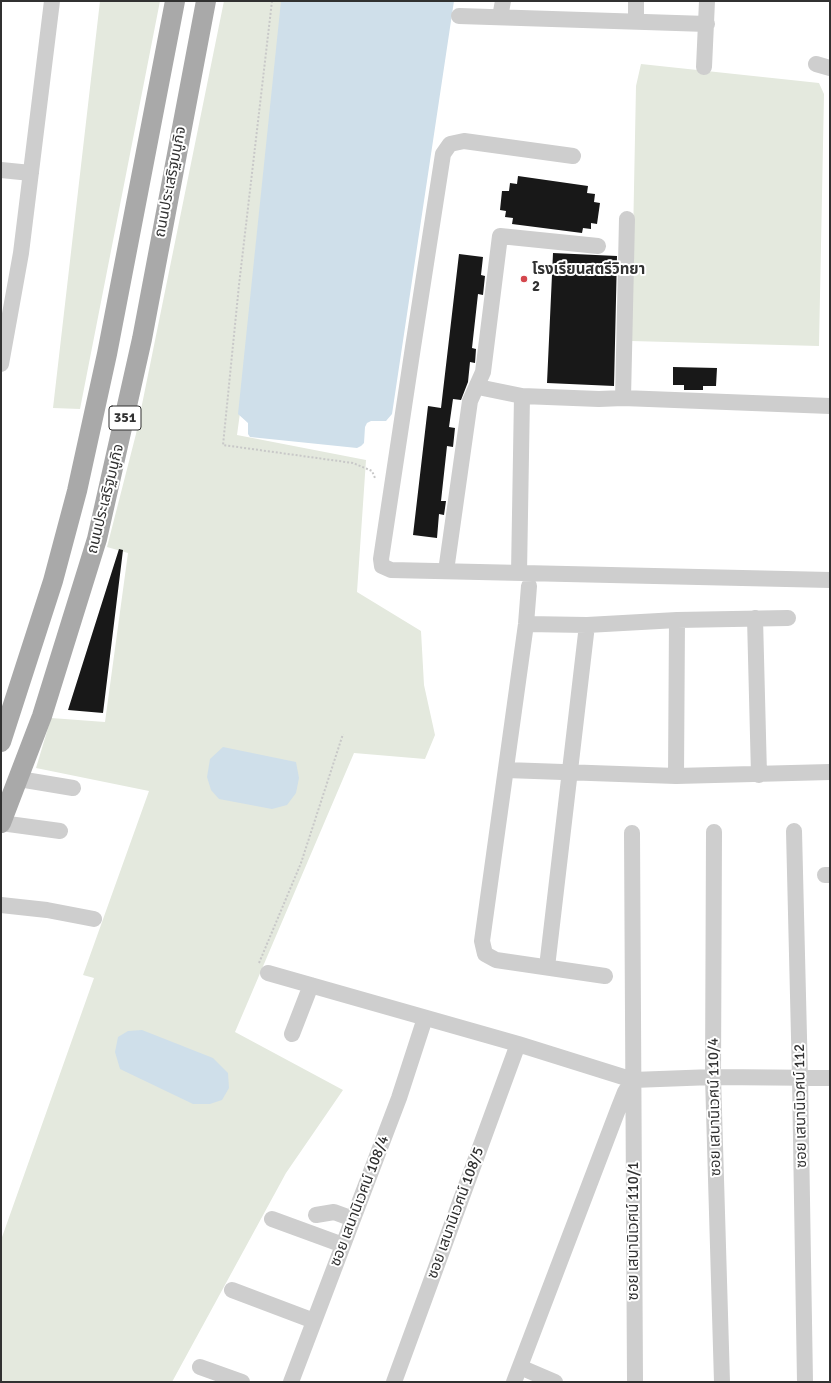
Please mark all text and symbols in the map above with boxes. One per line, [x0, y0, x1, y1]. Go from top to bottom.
street label: ถนนประเสริฐมนูกิจ [151, 125, 191, 239]
place label: โรงเรียนสตรีวิทยา 2 [532, 261, 645, 296]
marker: โรงเรียนสตรีวิทยา 2 [519, 274, 529, 284]
road number: 351 [109, 406, 141, 430]
street label: ถนนประเสริฐมนูกิจ [84, 442, 128, 556]
street label: ซอย เสนานิเวศน์ 110/4 [705, 1037, 725, 1177]
street label: ซอย เสนานิเวศน์ 112 [791, 1044, 811, 1168]
street label: ซอย เสนานิเวศน์ 108/4 [327, 1133, 393, 1269]
street label: ซอย เสนานิเวศน์ 108/5 [424, 1145, 488, 1281]
street label: ซอย เสนานิเวศน์ 110/1 [625, 1162, 643, 1300]

